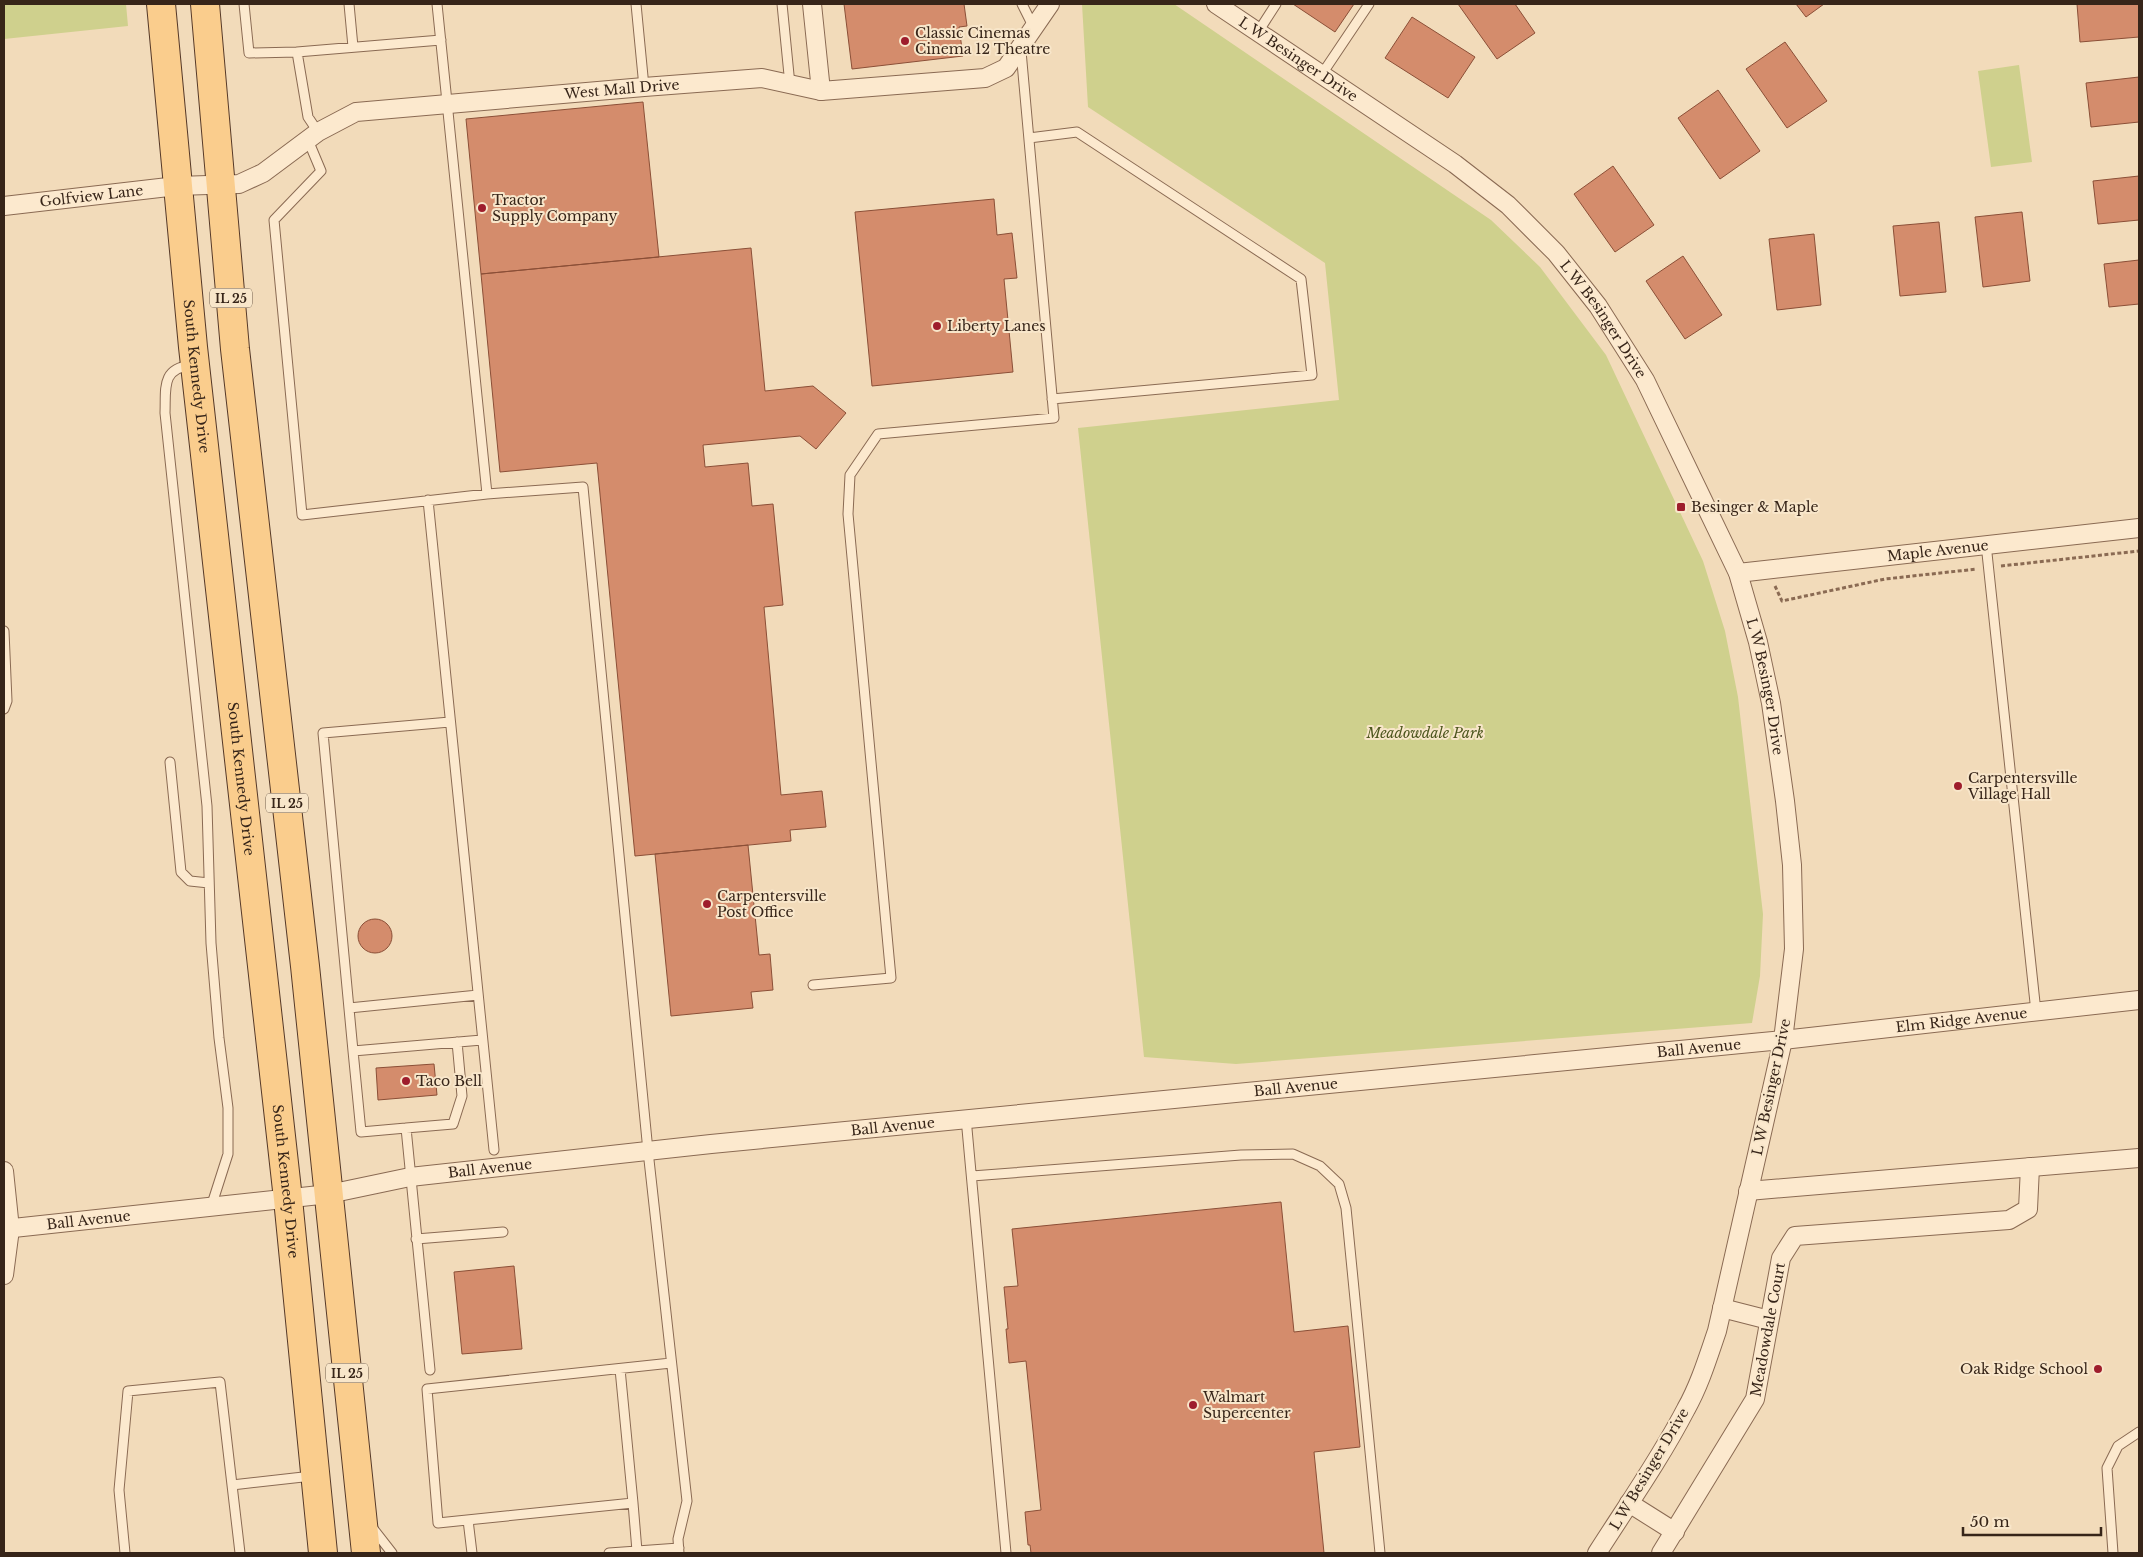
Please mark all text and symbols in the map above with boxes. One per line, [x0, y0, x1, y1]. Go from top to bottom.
street label: L W Besinger Drive [1235, 13, 1361, 105]
place label: Classic Cinemas Cinema 12 Theatre [915, 24, 1050, 58]
marker: Classic Cinemas Cinema 12 Theatre [899, 35, 911, 47]
street label: West Mall Drive [563, 75, 680, 103]
street label: Golfview Lane [39, 181, 144, 211]
place label: Tractor Supply Company [492, 191, 617, 225]
marker: Tractor Supply Company [476, 202, 488, 214]
street label: L W Besinger Drive [1556, 257, 1650, 381]
road number: IL 25 [210, 288, 252, 308]
street label: South Kennedy Drive [180, 299, 214, 454]
place label: Liberty Lanes [947, 317, 1046, 335]
marker: Liberty Lanes [931, 320, 943, 332]
place label: Besinger & Maple [1691, 498, 1819, 516]
marker: Besinger & Maple [1675, 501, 1687, 513]
street label: Maple Avenue [1886, 536, 1989, 565]
street label: L W Besinger Drive [1742, 616, 1787, 756]
street label: South Kennedy Drive [224, 701, 259, 857]
park label: Meadowdale Park [1365, 724, 1484, 742]
place label: Carpentersville Village Hall [1967, 769, 2077, 803]
marker: Carpentersville Village Hall [1952, 780, 1964, 792]
road number: IL 25 [266, 794, 308, 812]
place label: Carpentersville Post Office [717, 887, 826, 921]
marker: Carpentersville Post Office [701, 898, 713, 910]
street label: Elm Ridge Avenue [1895, 1004, 2028, 1036]
street label: L W Besinger Drive [1748, 1017, 1794, 1157]
street label: Ball Avenue [1656, 1035, 1742, 1061]
place label: Taco Bell [416, 1072, 483, 1090]
street label: Ball Avenue [1253, 1074, 1339, 1100]
marker: Taco Bell [400, 1075, 412, 1087]
street label: South Kennedy Drive [269, 1104, 303, 1259]
street label: Ball Avenue [850, 1113, 936, 1139]
street label: Ball Avenue [447, 1155, 533, 1182]
street label: Ball Avenue [46, 1206, 131, 1233]
street label: Meadowdale Court [1747, 1260, 1789, 1398]
place label: Oak Ridge School [1960, 1360, 2088, 1378]
marker: Oak Ridge School [2092, 1363, 2104, 1375]
road number: IL 25 [326, 1364, 368, 1382]
place label: Walmart Supercenter [1202, 1388, 1291, 1422]
marker: Walmart Supercenter [1187, 1399, 1199, 1411]
street label: L W Besinger Drive [1605, 1405, 1693, 1533]
scale bar [1963, 1504, 2100, 1536]
text: 50 m [1970, 1512, 2010, 1531]

